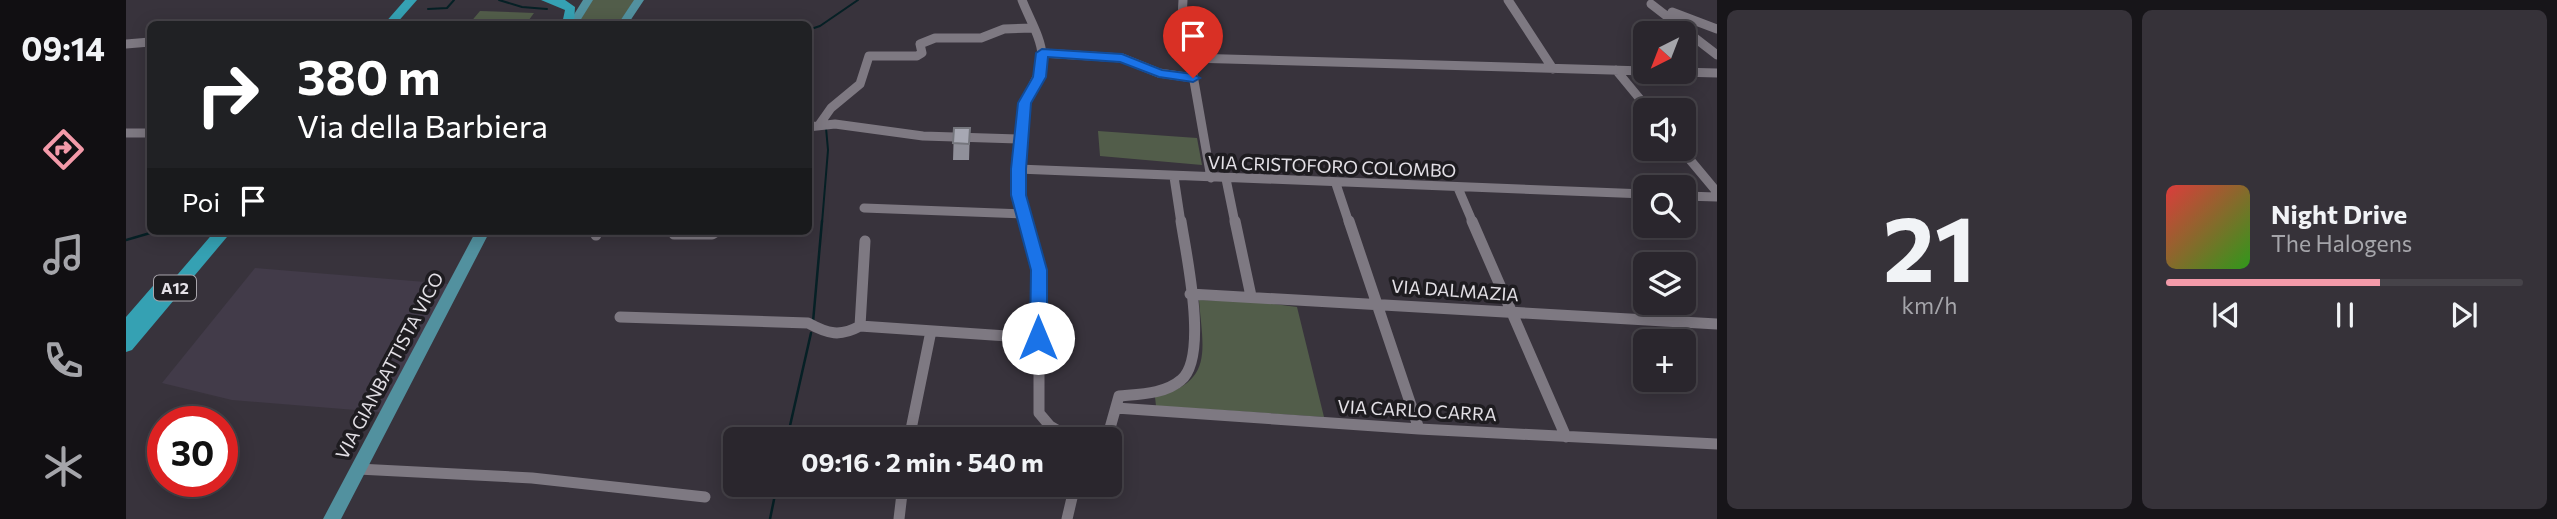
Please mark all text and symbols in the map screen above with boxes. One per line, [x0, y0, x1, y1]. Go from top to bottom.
pin [1163, 6, 1223, 78]
icon: arrive [1174, 17, 1212, 55]
north arrow [1633, 21, 1696, 84]
map controls [1633, 21, 1696, 392]
text: 09:14 [21, 28, 105, 68]
text: 380 m [297, 45, 441, 105]
icon: right [182, 49, 273, 140]
button: sound [1633, 98, 1696, 161]
text: Via della Barbiera [297, 105, 548, 145]
icon: directions [39, 125, 88, 174]
street label: VIA CRISTOFORO COLOMBO [1207, 151, 1457, 181]
button: search [1633, 175, 1696, 238]
icon: arrive [234, 182, 272, 220]
text: Poi [182, 186, 220, 217]
text: 21 [1883, 189, 1976, 301]
text: Night Drive [2271, 198, 2407, 229]
text: The Halogens [2271, 229, 2412, 257]
icon: music [39, 230, 88, 279]
button: layers [1633, 252, 1696, 315]
street label: VIA GIANBATTISTA VICO [330, 268, 448, 463]
street label: VIA DALMAZIA [1391, 275, 1520, 305]
road number: A12 [154, 276, 196, 300]
text: km/h [1902, 291, 1957, 319]
icon: previous [2207, 296, 2245, 334]
icon: pause [2326, 296, 2364, 334]
icon: next [2445, 296, 2483, 334]
position arrow [1001, 301, 1075, 375]
button: + [1633, 329, 1696, 392]
icon: phone [39, 336, 88, 385]
street label: VIA CARLO CARRA [1337, 395, 1497, 425]
speed limit sign: 30 [147, 406, 238, 497]
icon: climate [39, 442, 88, 491]
text: 09:16 · 2 min · 540 m [801, 446, 1044, 477]

